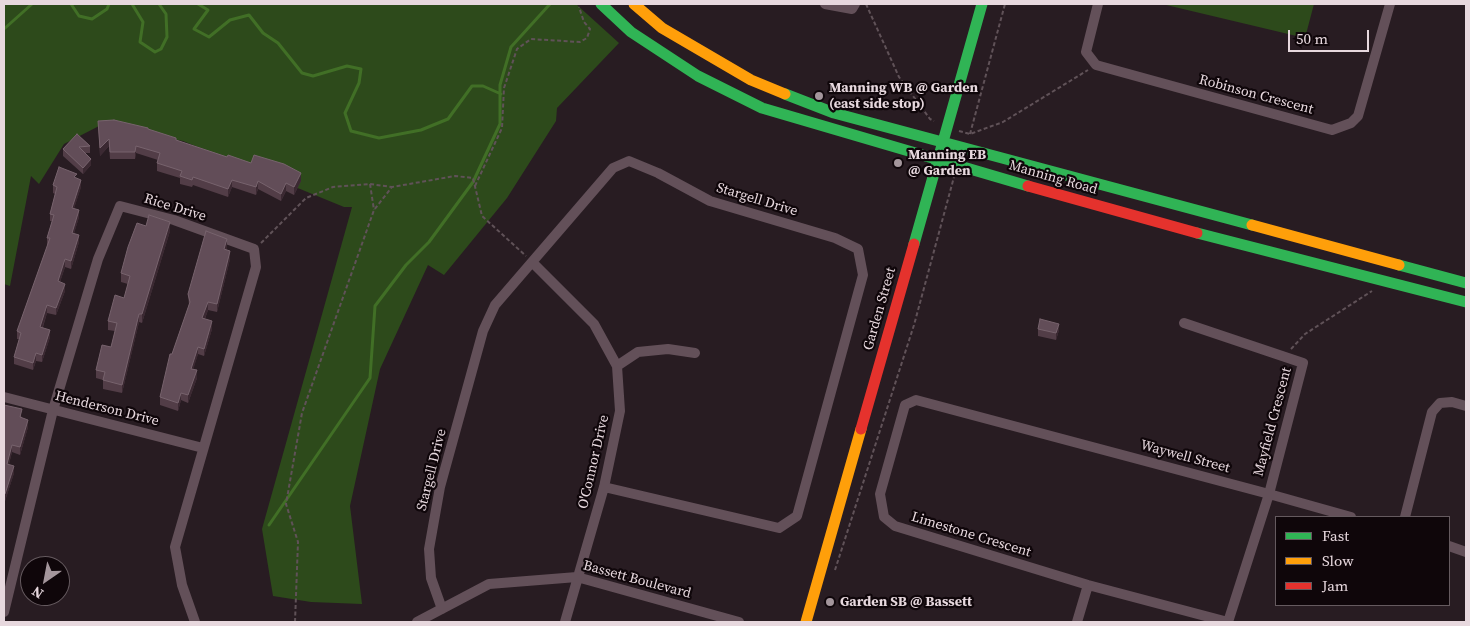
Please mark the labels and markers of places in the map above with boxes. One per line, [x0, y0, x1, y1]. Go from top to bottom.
place label: Manning WB @ Garden (east side stop) [829, 80, 978, 112]
marker: Manning WB @ Garden (east side stop) [813, 90, 825, 102]
place label: Manning EB @ Garden [908, 147, 986, 180]
marker: Manning EB @ Garden [892, 157, 904, 169]
place label: Garden SB @ Bassett [840, 594, 972, 610]
marker: Garden SB @ Bassett [824, 596, 836, 608]

